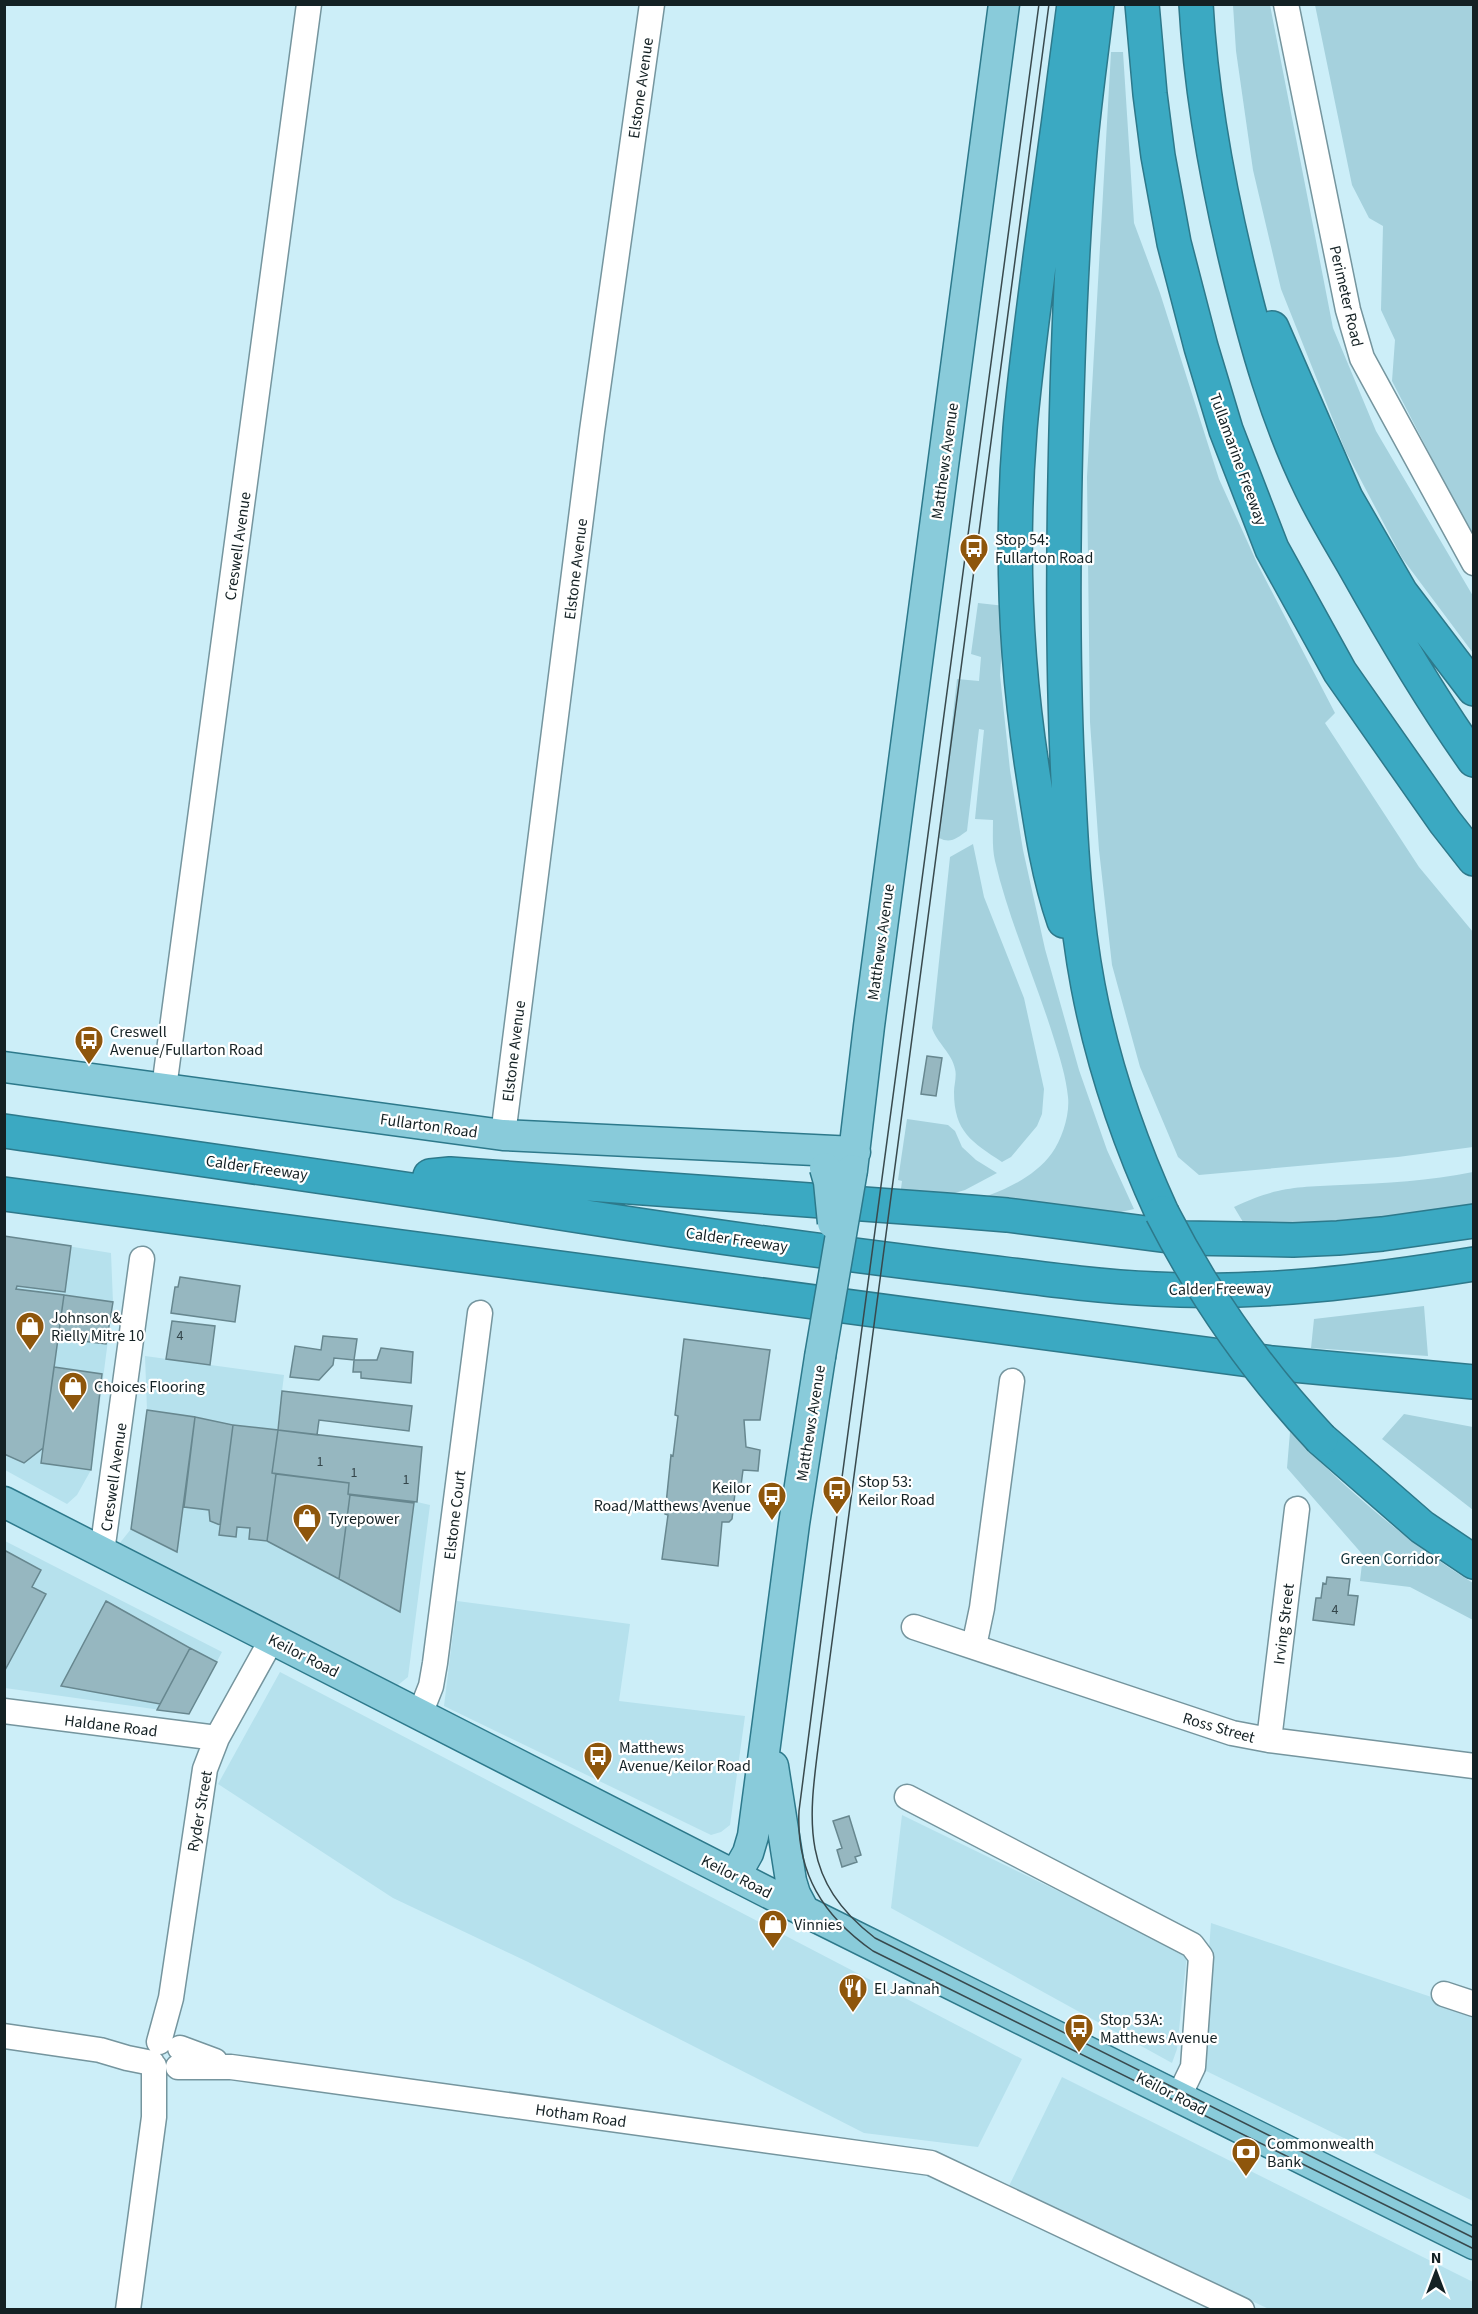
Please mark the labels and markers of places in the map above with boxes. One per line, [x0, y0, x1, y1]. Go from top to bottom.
place label: Stop 54: Fullarton Road [995, 529, 1093, 569]
bus stop icon: Stop 54: Fullarton Road [958, 532, 990, 574]
place label: Creswell Avenue/Fullarton Road [110, 1021, 263, 1061]
bus stop icon: Creswell Avenue/Fullarton Road [73, 1024, 105, 1066]
place label: Johnson & Rielly Mitre 10 [51, 1307, 144, 1347]
shop icon: Johnson & Rielly Mitre 10 [14, 1310, 46, 1352]
shop icon: Choices Flooring [57, 1370, 89, 1412]
place label: Choices Flooring [94, 1376, 205, 1398]
place label: Stop 53: Keilor Road [858, 1471, 935, 1511]
bus stop icon: Stop 53: Keilor Road [821, 1474, 853, 1516]
place label: Keilor Road/Matthews Avenue [594, 1477, 751, 1517]
bus stop icon: Keilor Road/Matthews Avenue [756, 1480, 788, 1522]
shop icon: Tyrepower [291, 1502, 323, 1544]
place label: Tyrepower [328, 1508, 400, 1530]
place label: Matthews Avenue/Keilor Road [619, 1737, 751, 1777]
bus stop icon: Matthews Avenue/Keilor Road [582, 1740, 614, 1782]
shop icon: Vinnies [757, 1908, 789, 1950]
place label: Vinnies [794, 1914, 843, 1936]
restaurant icon: El Jannah [837, 1972, 869, 2014]
place label: El Jannah [874, 1978, 940, 2000]
place label: Stop 53A: Matthews Avenue [1100, 2009, 1217, 2049]
bus stop icon: Stop 53A: Matthews Avenue [1063, 2012, 1095, 2054]
place label: Commonwealth Bank [1267, 2133, 1374, 2173]
bank icon: Commonwealth Bank [1230, 2136, 1262, 2178]

